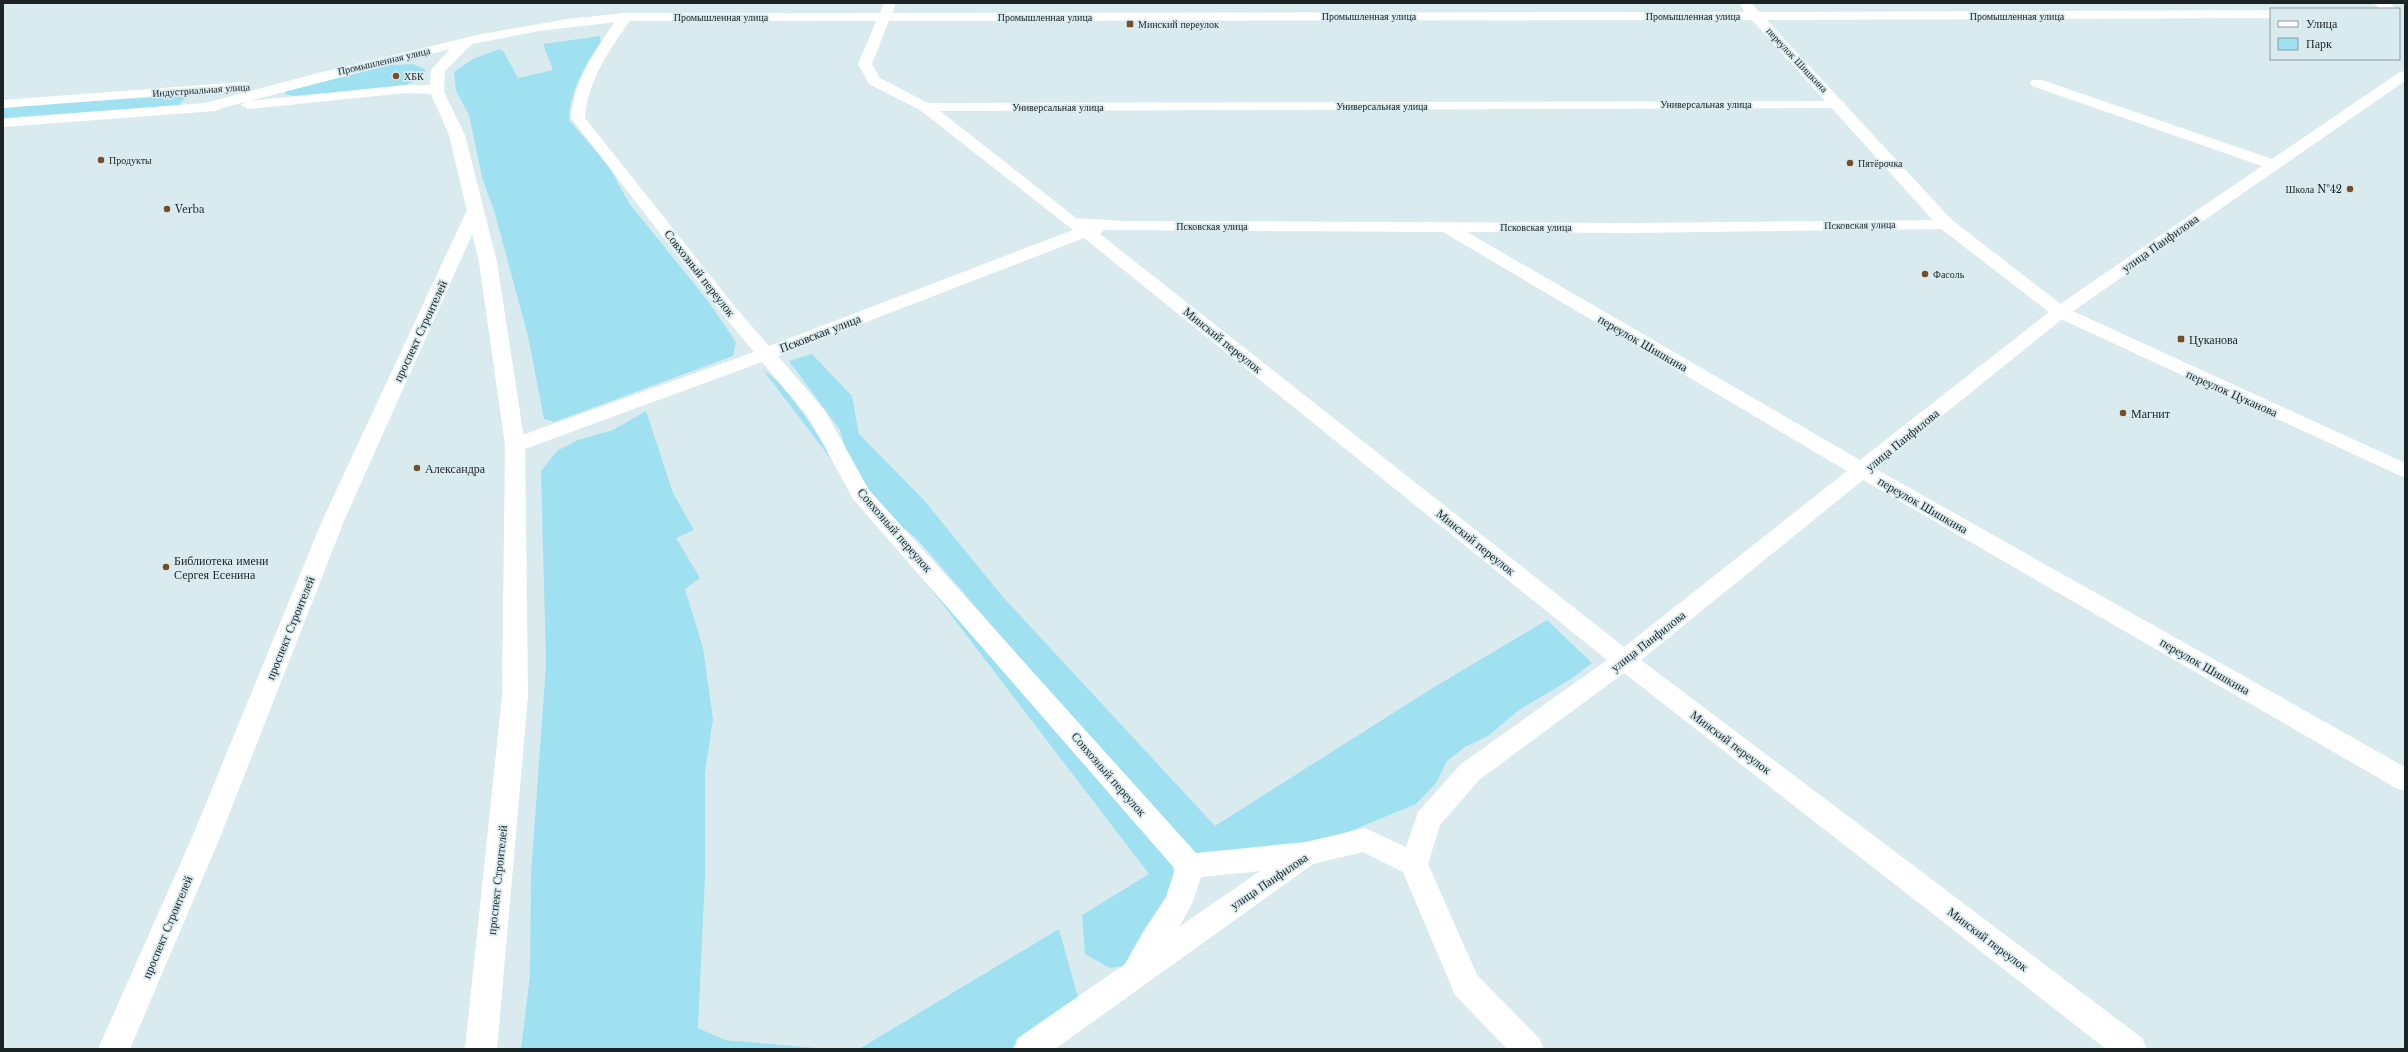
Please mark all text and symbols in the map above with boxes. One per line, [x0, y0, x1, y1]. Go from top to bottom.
legend [2270, 8, 2400, 60]
street label: Промышленная улица [1322, 10, 1417, 23]
street label: Промышленная улица [1646, 10, 1741, 23]
street label: Промышленная улица [1970, 10, 2065, 23]
street label: Промышленная улица [674, 11, 769, 24]
street label: Промышленная улица [998, 11, 1093, 24]
text: Улица [2306, 16, 2338, 31]
place label: Минский переулок [1138, 18, 1219, 31]
marker: Минский переулок [1125, 19, 1135, 29]
street label: переулок Шишкина [1763, 25, 1831, 96]
text: Парк [2306, 36, 2332, 51]
street label: Промышленная улица [336, 44, 432, 78]
place label: ХБК [404, 70, 424, 83]
marker: ХБК [391, 71, 401, 81]
street label: Индустриальная улица [152, 80, 251, 100]
street label: Универсальная улица [1660, 98, 1752, 111]
street label: Универсальная улица [1336, 100, 1428, 113]
street label: Универсальная улица [1012, 101, 1104, 114]
place label: Продукты [109, 154, 152, 167]
marker: Продукты [96, 155, 106, 165]
place label: Пятёрочка [1858, 157, 1903, 170]
marker: Пятёрочка [1845, 158, 1855, 168]
place label: Школа №42 [2286, 183, 2342, 196]
marker: Школа №42 [2345, 184, 2355, 194]
place label: Verba [174, 203, 205, 216]
marker: Verba [162, 204, 172, 214]
street label: улица Панфилова [2119, 211, 2202, 275]
street label: Псковская улица [1824, 218, 1896, 232]
street label: Псковская улица [1176, 220, 1248, 233]
street label: Псковская улица [1500, 221, 1572, 234]
street label: Совхозный переулок [661, 226, 739, 320]
place label: Фасоль [1933, 268, 1965, 281]
marker: Фасоль [1920, 269, 1930, 279]
street label: проспект Строителей [390, 277, 450, 384]
street label: Минский переулок [1181, 304, 1266, 376]
street label: Псковская улица [777, 310, 863, 355]
street label: переулок Шишкина [1595, 311, 1691, 375]
place label: Цуканова [2189, 332, 2239, 347]
marker: Цуканова [2176, 334, 2186, 344]
street label: переулок Цуканова [2184, 366, 2281, 420]
street label: улица Панфилова [1862, 405, 1942, 474]
place label: Магнит [2131, 406, 2171, 421]
marker: Магнит [2118, 408, 2128, 418]
place label: Александра [425, 461, 486, 476]
marker: Александра [412, 463, 422, 473]
street label: переулок Шишкина [1875, 473, 1971, 537]
street label: Совхозный переулок [854, 485, 936, 575]
street label: Минский переулок [1434, 506, 1519, 578]
place label: Библиотека имени Сергея Есенина [174, 553, 269, 582]
marker: Библиотека имени Сергея Есенина [161, 562, 171, 572]
street label: проспект Строителей [262, 574, 318, 682]
street label: улица Панфилова [1608, 607, 1689, 675]
street label: переулок Шишкина [2157, 634, 2253, 698]
street label: Минский переулок [1688, 707, 1774, 777]
street label: Совхозный переулок [1068, 729, 1150, 819]
street label: проспект Строителей [484, 824, 510, 936]
street label: улица Панфилова [1227, 849, 1311, 913]
street label: проспект Строителей [139, 873, 196, 981]
street label: Минский переулок [1945, 904, 2031, 974]

